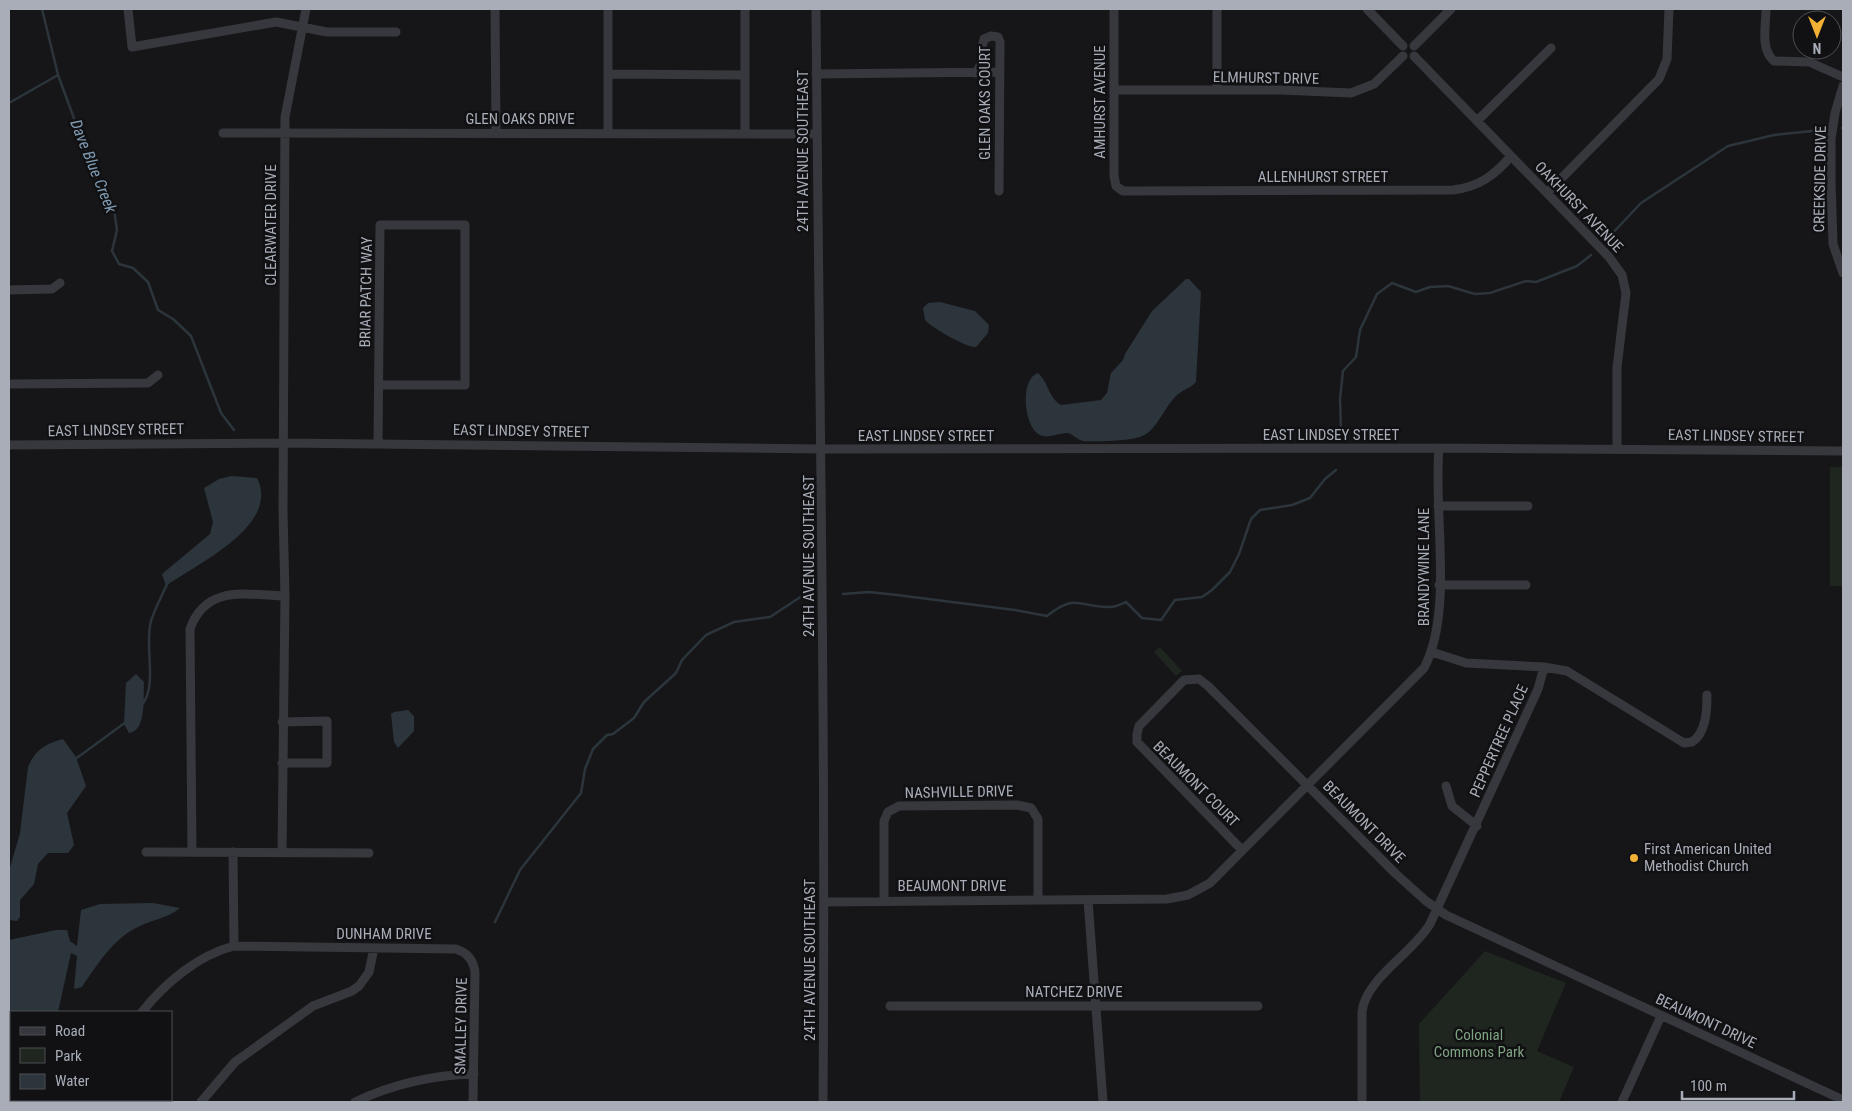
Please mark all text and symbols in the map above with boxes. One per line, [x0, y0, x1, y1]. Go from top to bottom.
north arrow [1792, 10, 1842, 60]
text: N [1813, 40, 1821, 56]
street label: AMHURST AVENUE [1091, 45, 1109, 159]
street label: GLEN OAKS COURT [976, 46, 994, 160]
street label: ELMHURST DRIVE [1213, 68, 1319, 88]
street label: 24TH AVENUE SOUTHEAST [794, 70, 812, 232]
street label: GLEN OAKS DRIVE [465, 110, 575, 128]
water label: Dave Blue Creek [66, 117, 121, 217]
street label: CREEKSIDE DRIVE [1810, 126, 1830, 232]
street label: OAKHURST AVENUE [1531, 158, 1627, 256]
street label: CLEARWATER DRIVE [262, 164, 280, 286]
street label: ALLENHURST STREET [1258, 168, 1388, 186]
street label: BRIAR PATCH WAY [356, 236, 376, 348]
street label: EAST LINDSEY STREET [48, 420, 185, 440]
street label: EAST LINDSEY STREET [453, 421, 590, 441]
street label: EAST LINDSEY STREET [1263, 426, 1399, 444]
street label: EAST LINDSEY STREET [1668, 426, 1805, 446]
street label: EAST LINDSEY STREET [858, 427, 994, 445]
street label: 24TH AVENUE SOUTHEAST [800, 475, 818, 637]
street label: BRANDYWINE LANE [1415, 508, 1433, 626]
street label: PEPPERTREE PLACE [1466, 682, 1532, 800]
street label: BEAUMONT COURT [1149, 737, 1243, 831]
street label: BEAUMONT DRIVE [1319, 777, 1409, 867]
street label: NASHVILLE DRIVE [905, 782, 1013, 802]
place label: First American United Methodist Church [1644, 840, 1772, 875]
marker: First American United Methodist Church [1628, 852, 1640, 864]
street label: BEAUMONT DRIVE [897, 877, 1007, 895]
street label: 24TH AVENUE SOUTHEAST [801, 879, 819, 1041]
street label: DUNHAM DRIVE [336, 925, 432, 943]
street label: SMALLEY DRIVE [451, 977, 471, 1075]
street label: NATCHEZ DRIVE [1025, 983, 1123, 1001]
street label: BEAUMONT DRIVE [1653, 990, 1759, 1052]
legend [10, 1011, 172, 1101]
text: Road [55, 1022, 85, 1040]
park label: Colonial Commons Park [1434, 1026, 1524, 1061]
text: Park [55, 1047, 82, 1065]
scale bar [1682, 1068, 1794, 1100]
text: Water [55, 1072, 90, 1090]
text: 100 m [1690, 1077, 1727, 1095]

